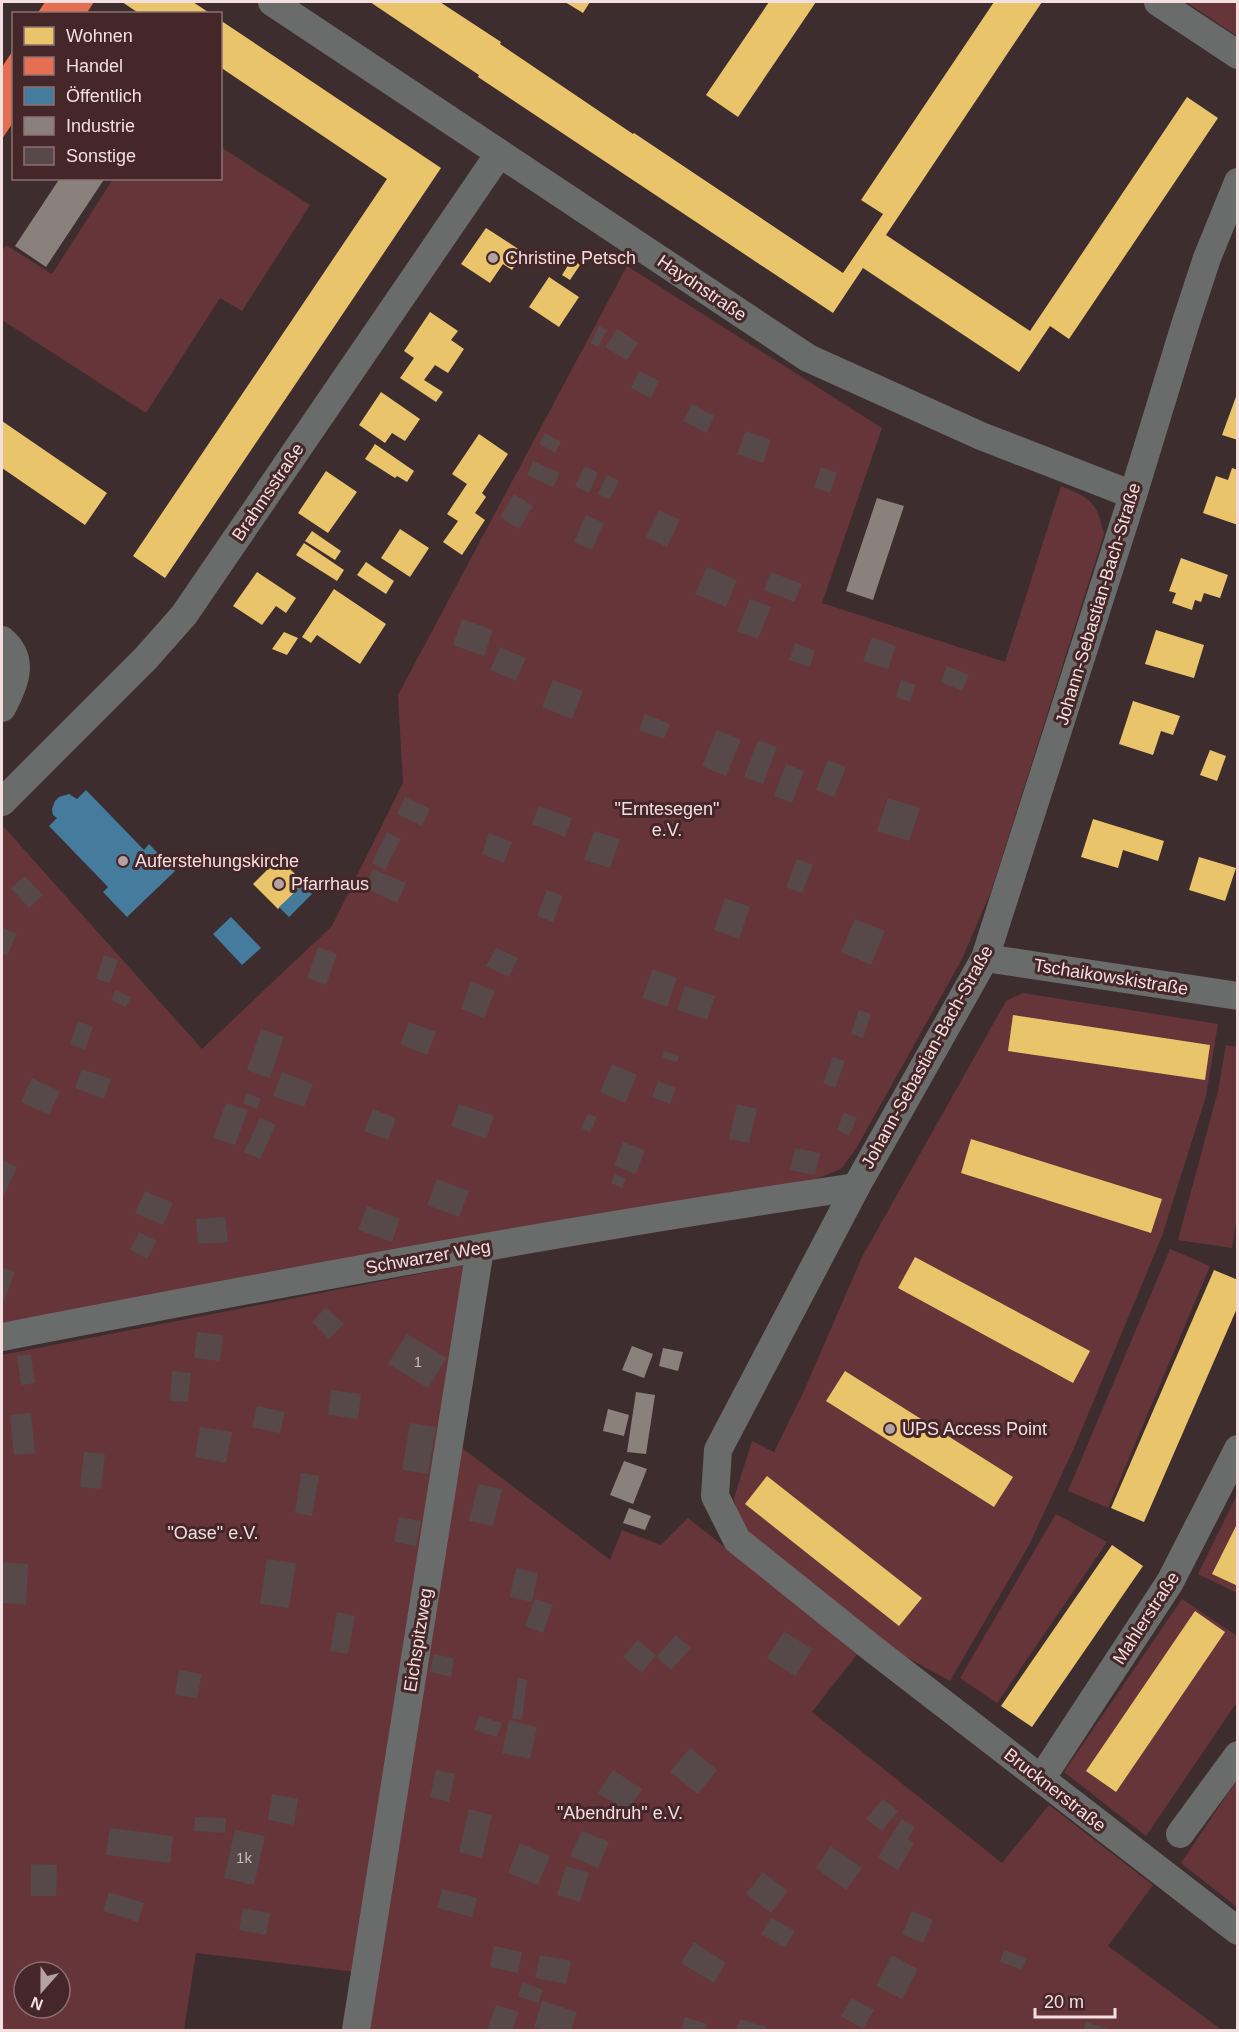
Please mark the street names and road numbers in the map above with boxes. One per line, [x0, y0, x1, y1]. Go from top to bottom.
street label: Haydnstraße [654, 251, 750, 325]
street label: Brahmsstraße [228, 440, 308, 544]
street label: Johann-Sebastian-Bach-Straße [1052, 481, 1144, 727]
street label: Johann-Sebastian-Bach-Straße [857, 942, 997, 1172]
street label: Tschaikowskistraße [1032, 955, 1190, 999]
street label: Schwarzer Weg [364, 1236, 492, 1278]
street label: Mahlerstraße [1109, 1568, 1183, 1668]
street label: Eichspitzweg [400, 1587, 436, 1693]
street label: Brucknerstraße [1000, 1744, 1110, 1836]

